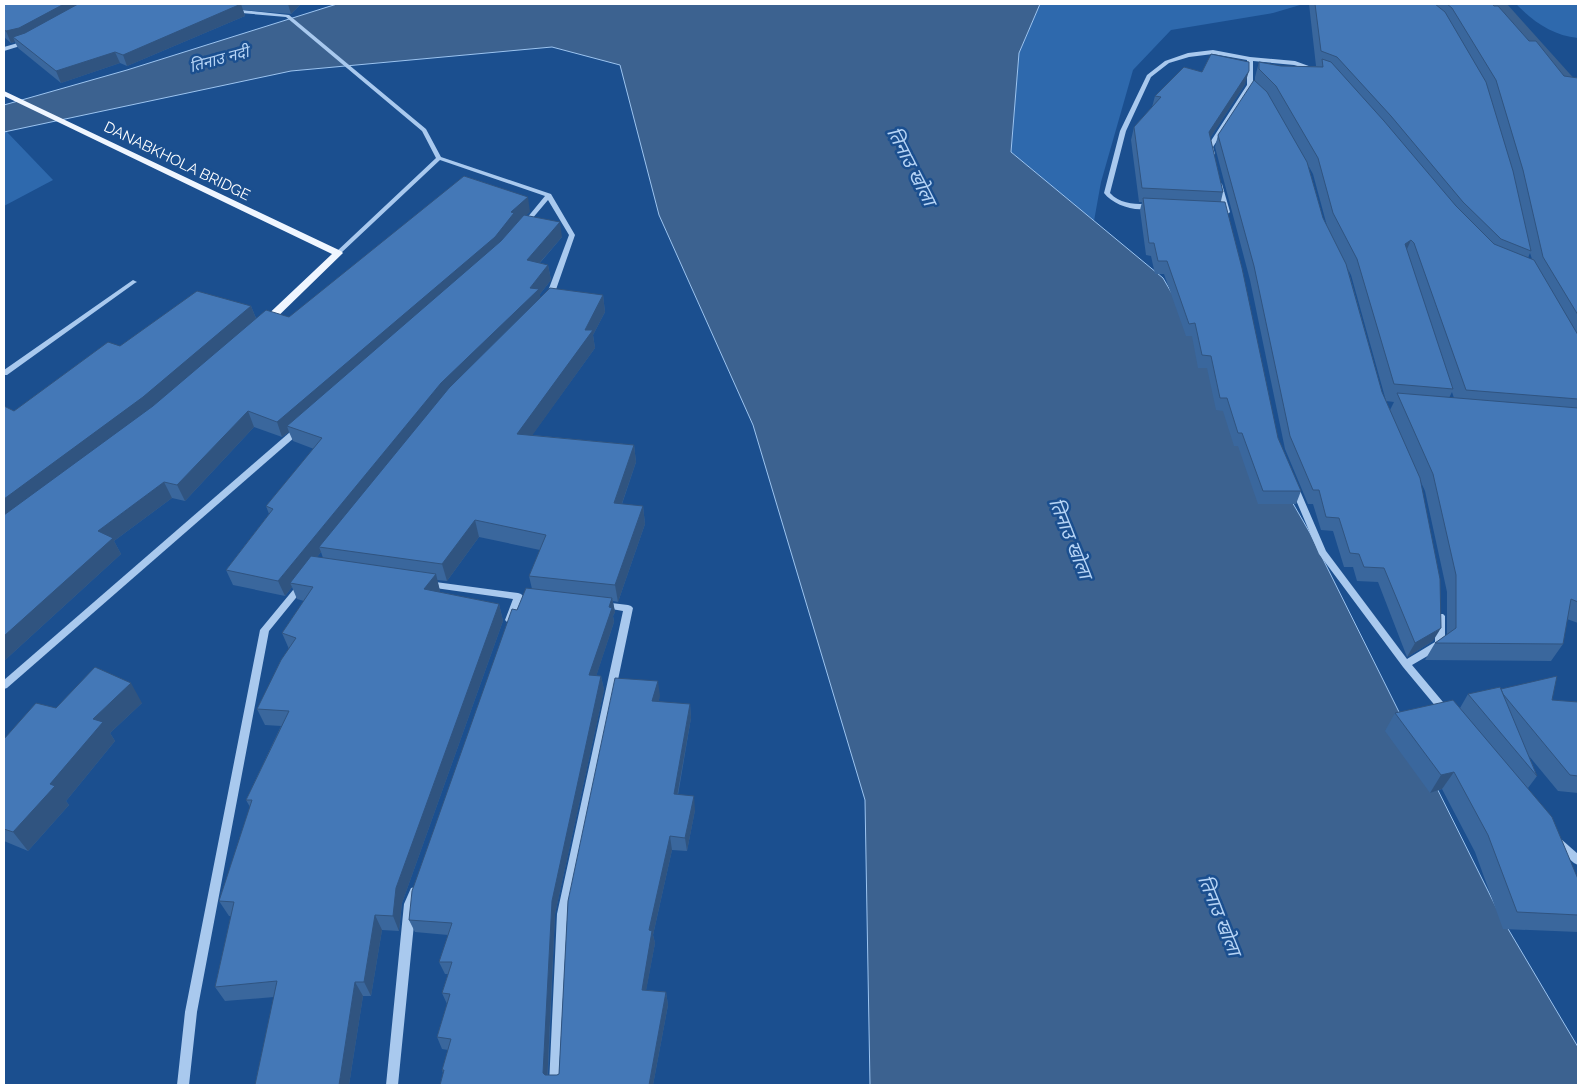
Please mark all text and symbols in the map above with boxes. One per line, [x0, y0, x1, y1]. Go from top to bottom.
water label: तिनाउ नदी [187, 41, 253, 76]
street label: DANABKHOLA BRIDGE [101, 118, 253, 204]
water label: तिनाउ खोला [883, 123, 943, 212]
water label: तिनाउ खोला [1045, 495, 1099, 585]
water label: तिनाउ खोला [1194, 872, 1248, 962]

